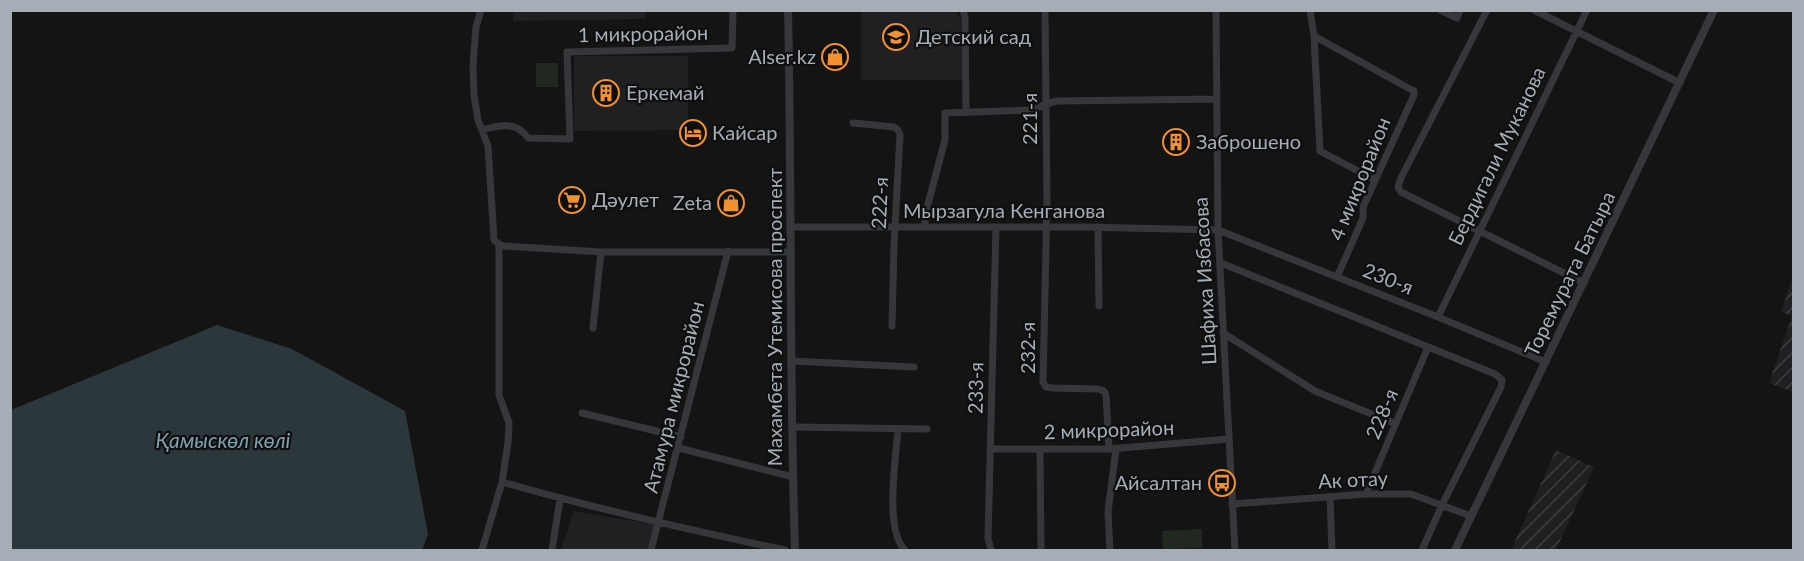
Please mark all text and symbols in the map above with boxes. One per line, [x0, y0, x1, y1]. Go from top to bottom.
street label: 1 микрорайон [578, 20, 708, 46]
school or university icon: Детский сад [881, 22, 911, 52]
place label: Детский сад [916, 24, 1031, 48]
shop icon: Alser.kz [820, 42, 850, 72]
place label: Alser.kz [748, 44, 816, 68]
street label: Бердигали Муканова [1442, 62, 1550, 249]
building icon: Еркемай [591, 78, 621, 108]
place label: Еркемай [626, 80, 705, 104]
street label: 221-я [1017, 93, 1041, 145]
street label: 4 микрорайон [1324, 114, 1395, 244]
hotel icon: Кайсар [678, 118, 708, 148]
place label: Кайсар [712, 120, 777, 144]
building icon: Заброшено [1161, 127, 1191, 157]
place label: Заброшено [1196, 129, 1301, 153]
street label: Махамбета Утемисова проспект [762, 168, 786, 466]
street label: 222-я [866, 176, 892, 230]
supermarket icon: Дәулет [557, 185, 587, 215]
place label: Дәулет [592, 187, 659, 211]
street label: Торемурата Батыра [1519, 187, 1619, 360]
shop icon: Zeta [716, 188, 746, 218]
place label: Zeta [673, 190, 712, 214]
street label: Шафиха Избасова [1188, 197, 1220, 366]
street label: Мырзагула Кенганова [903, 198, 1105, 222]
street label: 230-я [1360, 257, 1417, 299]
street label: Атамура микрорайон [638, 298, 708, 495]
street label: 232-я [1015, 322, 1039, 374]
street label: 233-я [963, 362, 987, 414]
street label: 228-я [1360, 385, 1402, 442]
street label: 2 микрорайон [1043, 415, 1175, 443]
water label: Қамыскөл көлі [156, 427, 291, 452]
street label: Ак отау [1317, 465, 1389, 493]
bus stop icon: Айсалтан [1207, 468, 1237, 498]
place label: Айсалтан [1115, 470, 1202, 494]

